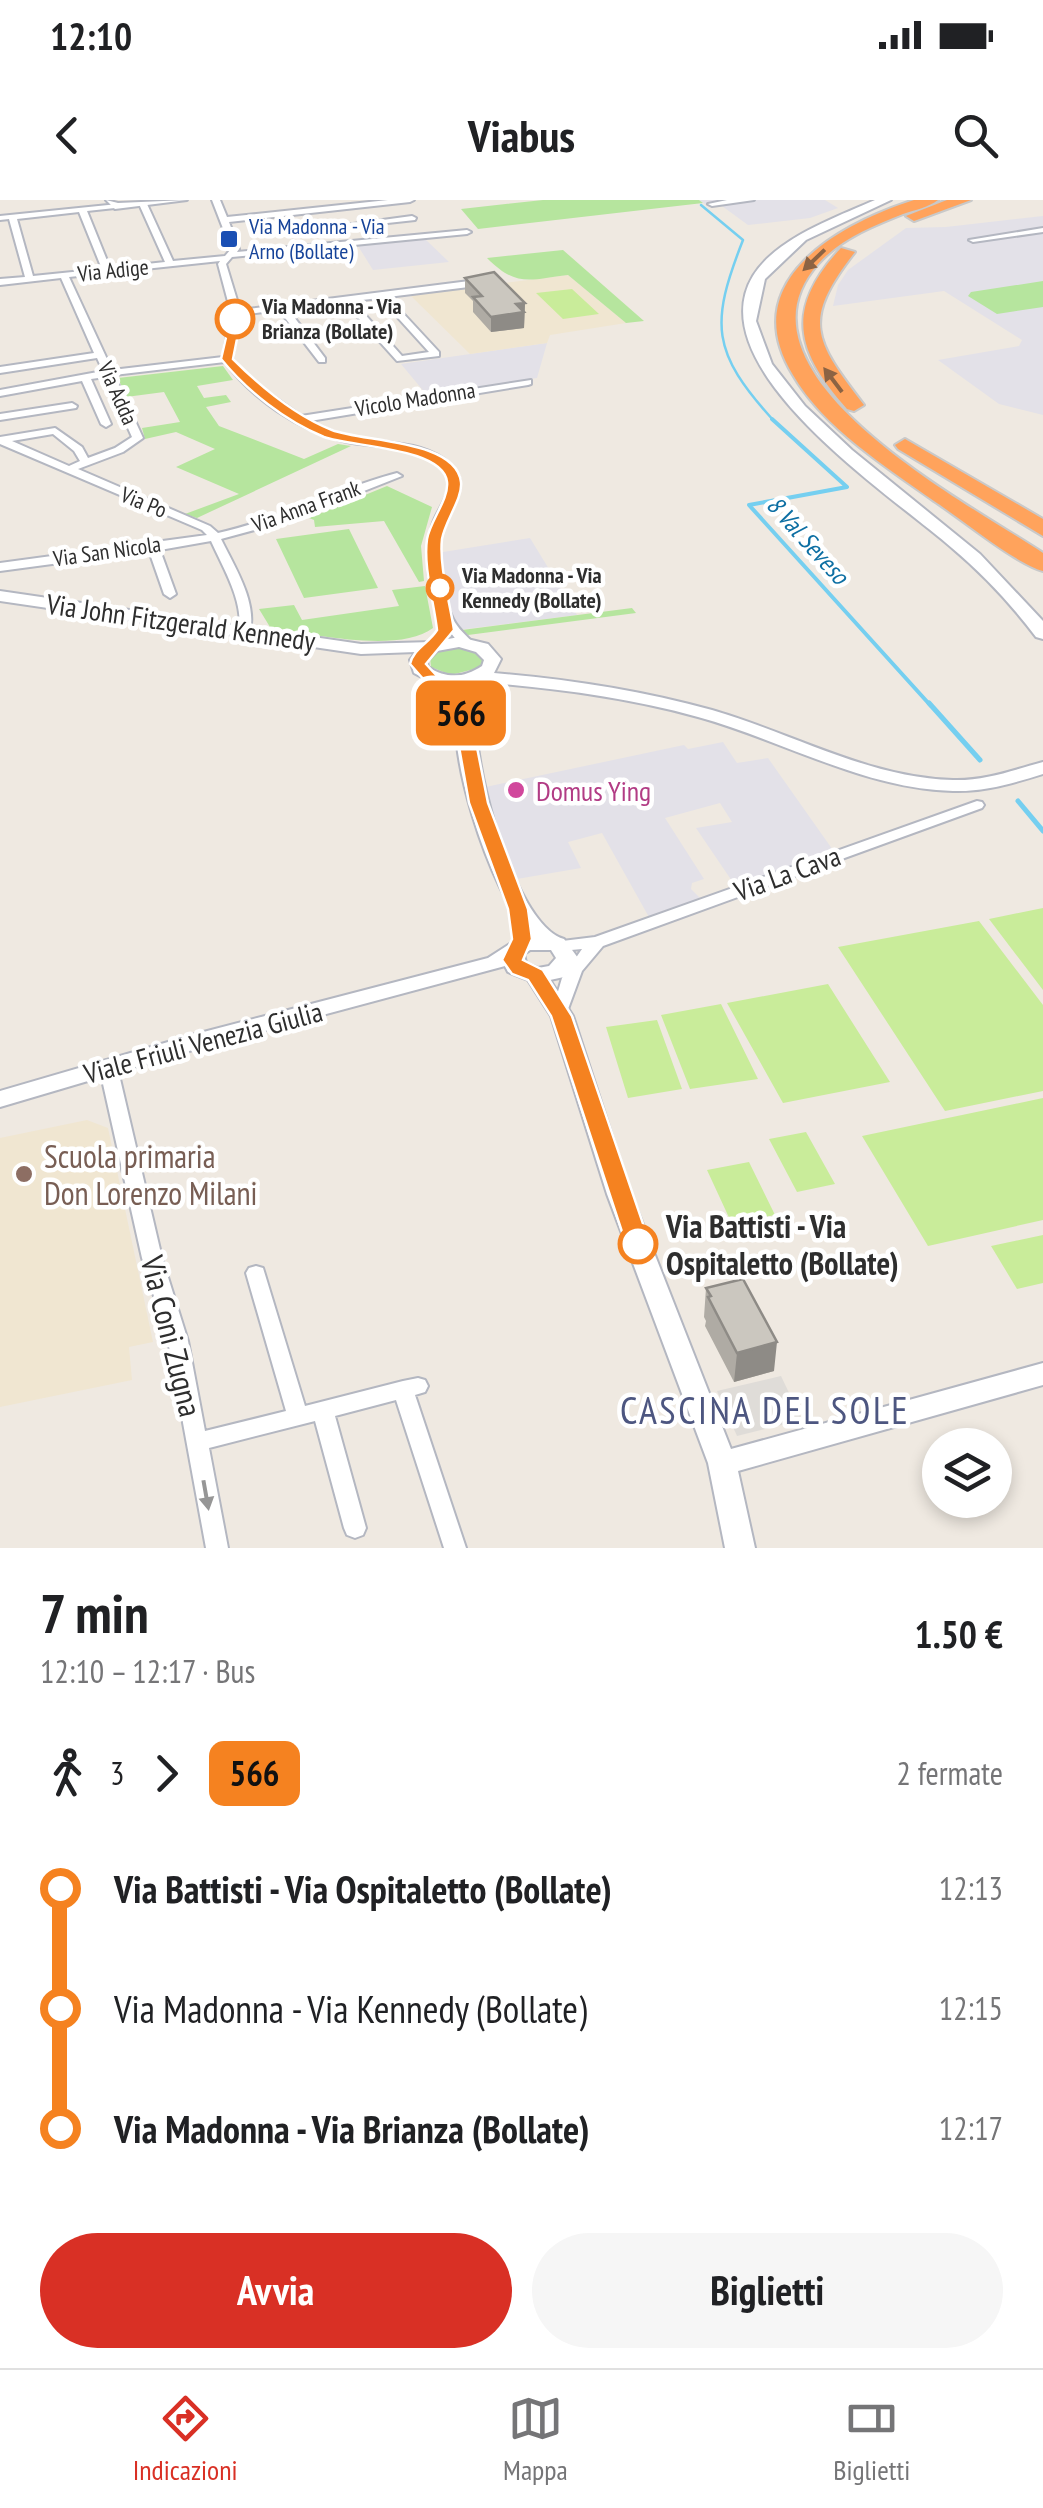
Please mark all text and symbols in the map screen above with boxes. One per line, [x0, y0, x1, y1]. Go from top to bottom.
text: 12:10 [50, 11, 132, 60]
text: Viabus [468, 106, 575, 164]
icon: back [40, 108, 95, 163]
icon: search [948, 108, 1003, 163]
place label: Via Madonna - Via Arno (Bollate) [248, 212, 385, 265]
marker: Via Madonna - Via Arno (Bollate) [218, 228, 240, 250]
one-way arrow [802, 248, 826, 271]
street label: Via Adige [75, 252, 150, 288]
place label: Via Madonna - Via Brianza (Bollate) [261, 292, 402, 345]
marker: Via Madonna - Via Brianza (Bollate) [216, 300, 254, 338]
street label: Via Adda [91, 356, 144, 429]
one-way arrow [824, 367, 844, 393]
street label: Vicolo Madonna [352, 376, 477, 422]
street label: Via Anna Frank [247, 473, 364, 539]
street label: Via Po [116, 480, 171, 524]
water label: 8 Val Seveso [760, 489, 857, 592]
street label: Via San Nicola [50, 530, 163, 573]
place label: Via Madonna - Via Kennedy (Bollate) [461, 561, 602, 614]
marker: Via Madonna - Via Kennedy (Bollate) [427, 575, 453, 601]
street label: Via John Fitzgerald Kennedy [43, 585, 318, 659]
line badge: 566 [404, 680, 518, 746]
text: 566 [436, 690, 486, 736]
place label: Domus Ying [536, 772, 651, 809]
marker: Domus Ying [505, 779, 527, 801]
street label: Via La Cava [728, 837, 845, 910]
street label: Viale Friuli Venezia Giulia [79, 992, 326, 1092]
place label: Scuola primaria Don Lorenzo Milani [44, 1135, 258, 1214]
marker: Scuola primaria Don Lorenzo Milani [13, 1163, 35, 1185]
place label: Via Battisti - Via Ospitaletto (Bollate) [665, 1205, 899, 1284]
marker: Via Battisti - Via Ospitaletto (Bollate) [619, 1225, 657, 1263]
street label: Via Coni Zugna [132, 1250, 212, 1421]
district label: CASCINA DEL SOLE [620, 1385, 910, 1434]
map controls [922, 1428, 1012, 1518]
button: layers [922, 1428, 1012, 1518]
one-way arrow [199, 1480, 214, 1511]
text: 7 min [40, 1577, 149, 1648]
text: 1.50 € [914, 1609, 1003, 1658]
text: 12:10 – 12:17 · Bus [40, 1650, 255, 1692]
icon: walk [40, 1746, 95, 1801]
icon: forward [139, 1746, 194, 1801]
text: 566 [229, 1750, 280, 1796]
text: 3 [110, 1752, 124, 1794]
text: 2 fermate [896, 1752, 1003, 1794]
text: Via Battisti - Via Ospitaletto (Bollate) [114, 1864, 612, 1913]
text: 12:13 [939, 1867, 1003, 1909]
text: Via Madonna - Via Kennedy (Bollate) [114, 1984, 587, 2033]
text: 12:15 [939, 1987, 1003, 2029]
text: Via Madonna - Via Brianza (Bollate) [114, 2104, 590, 2153]
text: 12:17 [939, 2107, 1003, 2149]
button: Avvia [40, 2233, 512, 2348]
button: Biglietti [532, 2233, 1003, 2348]
tab: Indicazioni [133, 2391, 238, 2488]
tab: Mappa [503, 2391, 568, 2488]
tab: Biglietti [833, 2391, 910, 2488]

